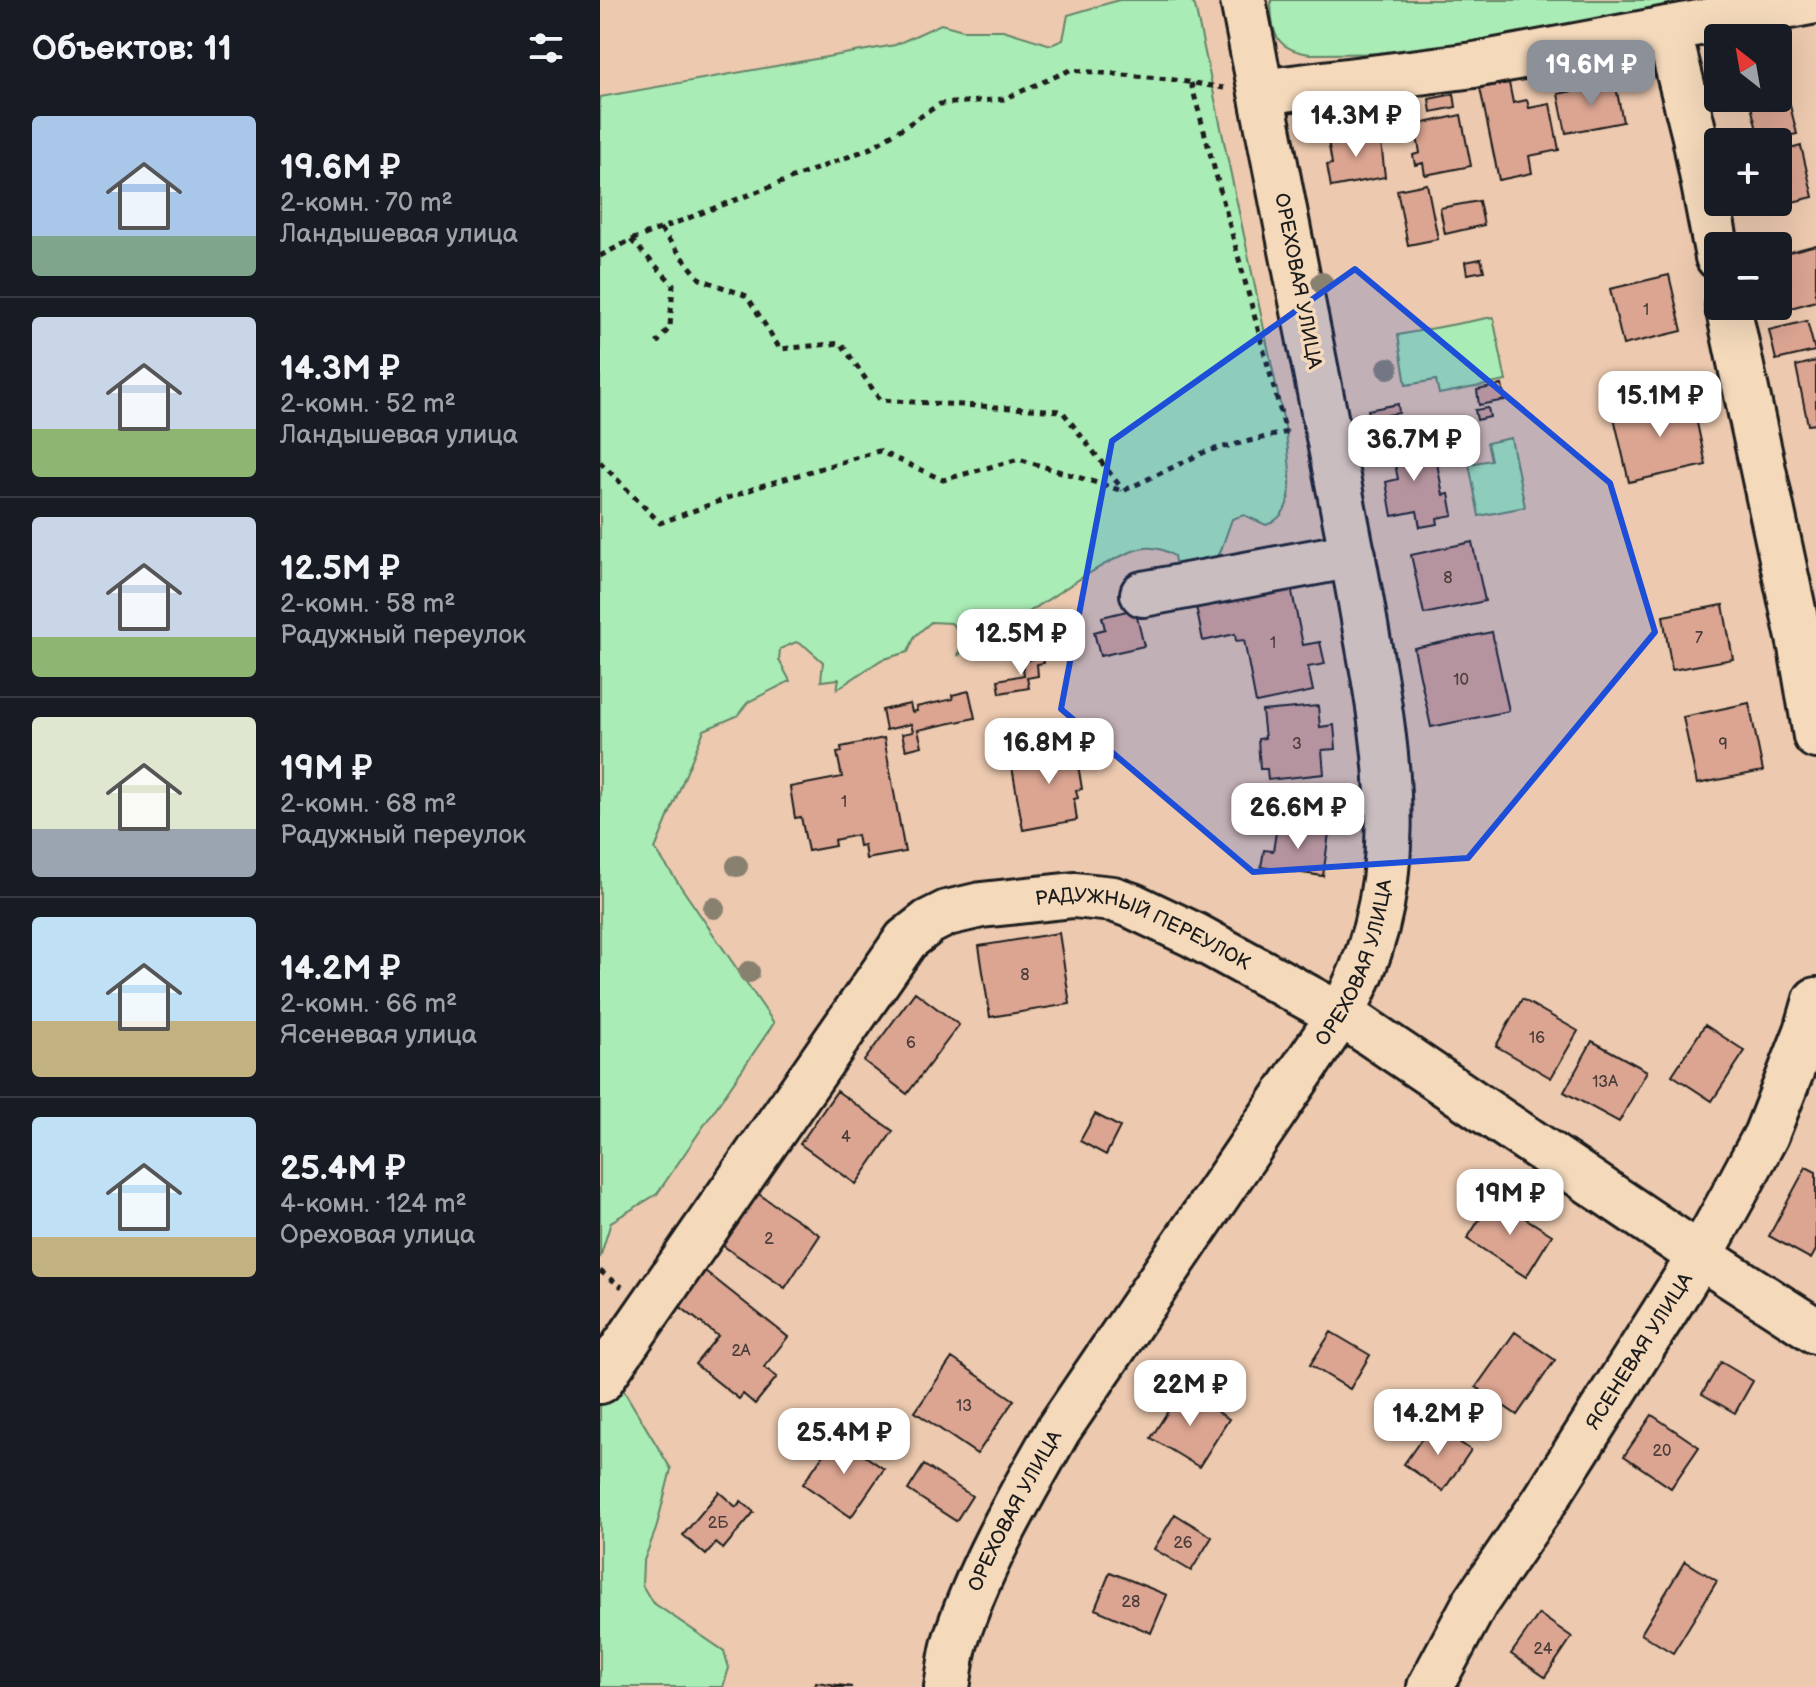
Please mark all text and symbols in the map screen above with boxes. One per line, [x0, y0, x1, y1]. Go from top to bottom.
north arrow [1704, 24, 1792, 112]
map controls [1704, 24, 1792, 320]
icon: filters [524, 26, 568, 70]
text: Объектов: 11 [32, 28, 232, 69]
pin: 19.6M ₽ [1517, 40, 1665, 108]
text: 19.6M ₽ [1545, 50, 1637, 81]
pin: 14.3M ₽ [1282, 91, 1430, 159]
text: 14.3M ₽ [1310, 101, 1402, 132]
button: + [1704, 128, 1792, 216]
text: 19.6M ₽ [280, 147, 401, 188]
icon: home [96, 148, 192, 244]
text: 2-комн. · 70 m² [280, 188, 453, 219]
street label: ОРЕХОВАЯ УЛИЦА [1269, 191, 1327, 372]
text: Ландышевая улица [280, 219, 518, 250]
button: − [1704, 232, 1792, 320]
house number: 1 [1643, 301, 1649, 320]
text: 14.3M ₽ [280, 348, 400, 389]
icon: home [96, 349, 192, 445]
pin: 15.1M ₽ [1586, 371, 1734, 439]
text: 15.1M ₽ [1616, 381, 1704, 412]
text: 2-комн. · 52 m² [280, 389, 456, 420]
pin: 36.7M ₽ [1340, 415, 1488, 483]
text: Ландышевая улица [280, 420, 518, 451]
text: 36.7M ₽ [1366, 425, 1462, 456]
text: 12.5M ₽ [280, 548, 400, 589]
icon: home [96, 549, 192, 645]
house number: 8 [1443, 569, 1453, 588]
text: 2-комн. · 58 m² [280, 589, 456, 620]
pin: 12.5M ₽ [947, 609, 1095, 677]
text: 12.5M ₽ [975, 619, 1067, 650]
text: Радужный переулок [280, 620, 526, 651]
house number: 7 [1695, 629, 1703, 648]
house number: 1 [1270, 634, 1276, 653]
house number: 10 [1453, 671, 1469, 690]
pin: 16.8M ₽ [975, 718, 1123, 786]
text: 16.8M ₽ [1003, 728, 1095, 759]
house number: 3 [1292, 735, 1302, 754]
house number: 9 [1718, 735, 1728, 754]
text: 19M ₽ [280, 748, 373, 789]
icon: home [96, 749, 192, 845]
pin: 26.6M ₽ [1224, 783, 1372, 851]
text: 2-комн. · 68 m² [280, 789, 457, 820]
house number: 1 [841, 793, 847, 812]
text: 26.6M ₽ [1249, 793, 1347, 824]
text: Радужный переулок [280, 820, 526, 851]
street label: ОРЕХОВАЯ УЛИЦА [1310, 877, 1397, 1051]
street label: РАДУЖНЫЙ ПЕРЕУЛОК [1034, 883, 1254, 975]
text: 14.2M ₽ [280, 948, 400, 989]
icon: home [96, 949, 192, 1045]
house number: 8 [1020, 966, 1030, 985]
text: 2-комн. · 66 m² [280, 989, 457, 1020]
text: Ясеневая улица [280, 1020, 477, 1051]
house number: 16 [1529, 1029, 1545, 1048]
house number: 6 [906, 1034, 916, 1053]
house number: 13А [1592, 1073, 1618, 1092]
house number: 4 [841, 1128, 851, 1147]
text: 25.4M ₽ [280, 1148, 406, 1189]
icon: home [96, 1149, 192, 1245]
pin: 19M ₽ [1454, 1169, 1566, 1237]
text: 19M ₽ [1475, 1179, 1545, 1210]
text: 4-комн. · 124 m² [280, 1189, 467, 1220]
text: Ореховая улица [280, 1220, 475, 1251]
house number: 2 [764, 1230, 774, 1249]
street label: ЯСЕНЕВАЯ УЛИЦА [1581, 1268, 1699, 1434]
house number: 2А [731, 1342, 751, 1361]
pin: 22M ₽ [1134, 1360, 1246, 1428]
text: 22M ₽ [1152, 1370, 1228, 1401]
pin: 14.2M ₽ [1364, 1389, 1512, 1457]
house number: 13 [956, 1397, 972, 1416]
text: 14.2M ₽ [1392, 1399, 1484, 1430]
pin: 25.4M ₽ [770, 1408, 918, 1476]
text: 25.4M ₽ [796, 1418, 892, 1449]
street label: ОРЕХОВАЯ УЛИЦА [963, 1426, 1068, 1595]
house number: 20 [1653, 1442, 1671, 1461]
house number: 2Б [708, 1514, 729, 1533]
house number: 26 [1173, 1534, 1193, 1553]
house number: 28 [1122, 1593, 1140, 1612]
house number: 24 [1534, 1640, 1553, 1659]

